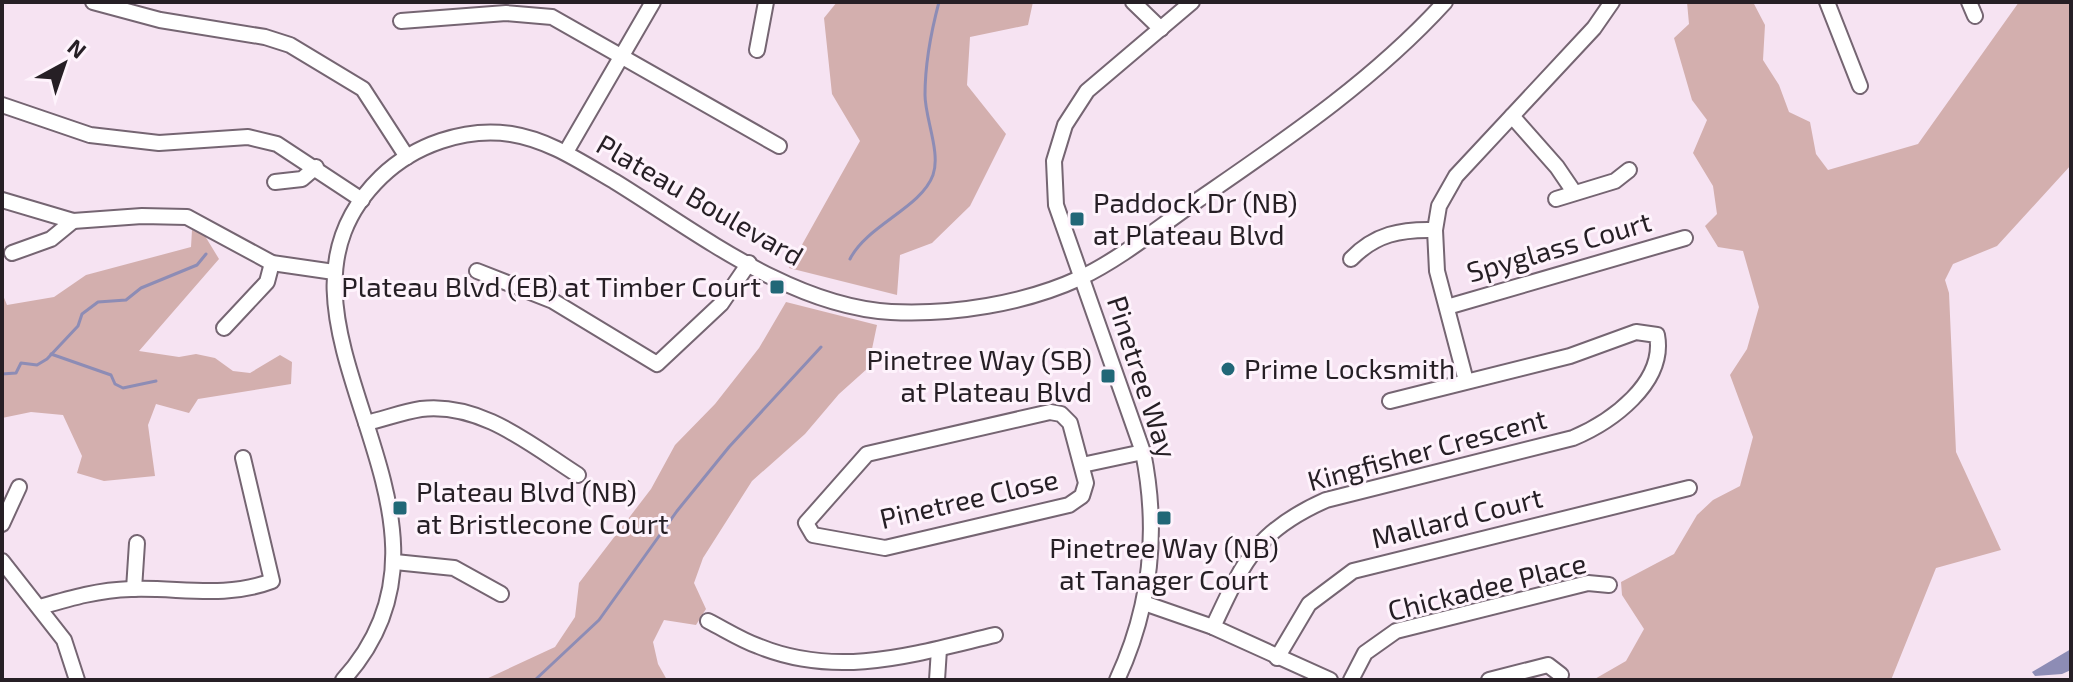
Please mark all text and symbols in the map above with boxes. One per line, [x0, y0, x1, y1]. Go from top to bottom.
north arrow [24, 24, 104, 104]
text: N [63, 33, 92, 63]
street label: Plateau Boulevard [591, 126, 810, 272]
place label: Paddock Dr (NB) at Plateau Blvd [1093, 185, 1298, 251]
street label: Spyglass Court [1463, 203, 1655, 289]
marker: Paddock Dr (NB) at Plateau Blvd [1068, 210, 1086, 228]
place label: Plateau Blvd (EB) at Timber Court [341, 269, 761, 303]
marker: Plateau Blvd (EB) at Timber Court [768, 278, 786, 296]
street label: Pinetree Way [1101, 291, 1185, 462]
place label: Pinetree Way (SB) at Plateau Blvd [867, 342, 1092, 408]
place label: Prime Locksmith [1244, 351, 1455, 385]
marker: Prime Locksmith [1219, 360, 1237, 378]
marker: Pinetree Way (SB) at Plateau Blvd [1099, 367, 1117, 385]
street label: Kingfisher Crescent [1303, 401, 1550, 497]
street label: Pinetree Close [876, 461, 1061, 535]
place label: Plateau Blvd (NB) at Bristlecone Court [416, 474, 669, 540]
street label: Mallard Court [1368, 479, 1546, 555]
marker: Plateau Blvd (NB) at Bristlecone Court [391, 499, 409, 517]
marker: Pinetree Way (NB) at Tanager Court [1155, 509, 1173, 527]
place label: Pinetree Way (NB) at Tanager Court [1049, 530, 1279, 596]
street label: Chickadee Place [1384, 545, 1590, 627]

